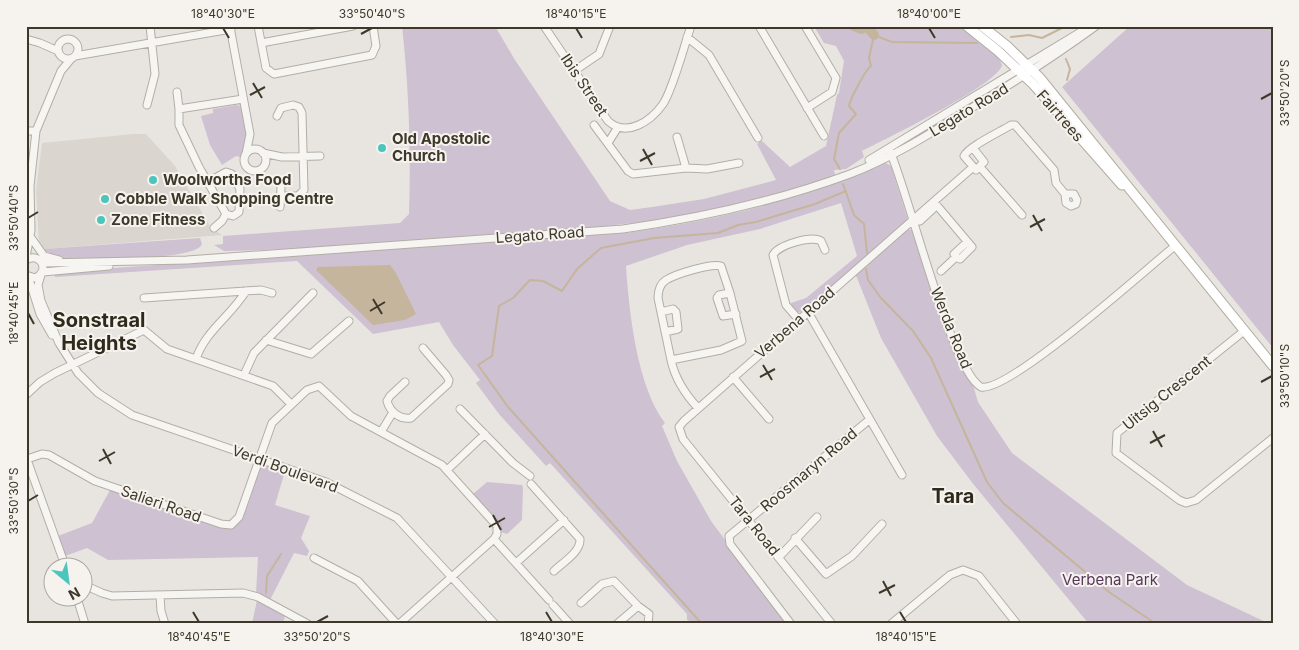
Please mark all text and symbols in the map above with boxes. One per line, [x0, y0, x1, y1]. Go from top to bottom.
text: 18°40'30"E [191, 6, 255, 21]
text: 33°50'40"S [339, 6, 406, 21]
text: 18°40'15"E [546, 6, 606, 21]
text: 18°40'00"E [897, 6, 961, 21]
street label: Ibis Street [557, 50, 612, 120]
text: 33°50'20"S [1277, 59, 1292, 126]
street label: Legato Road [926, 79, 1012, 141]
street label: Fairtrees [1033, 86, 1088, 145]
place label: Old Apostolic Church [392, 129, 491, 165]
marker: Old Apostolic Church [376, 142, 388, 154]
place label: Woolworths Food [163, 170, 291, 189]
marker: Woolworths Food [147, 174, 159, 186]
text: 33°50'40"S [6, 184, 21, 251]
place label: Cobble Walk Shopping Centre [115, 189, 334, 208]
marker: Cobble Walk Shopping Centre [99, 193, 111, 205]
place label: Zone Fitness [111, 210, 205, 229]
marker: Zone Fitness [95, 214, 107, 226]
street label: Legato Road [495, 222, 585, 247]
text: 18°40'45"E [6, 281, 21, 345]
street label: Verbena Road [751, 283, 839, 363]
street label: Werda Road [927, 284, 976, 371]
district label: Sonstraal Heights [53, 308, 145, 355]
text: 33°50'10"S [1277, 344, 1292, 408]
street label: Uitsig Crescent [1118, 351, 1215, 434]
street label: Roosmaryn Road [756, 424, 861, 516]
street label: Verdi Boulevard [229, 440, 341, 497]
text: 33°50'30"S [6, 467, 21, 534]
street label: Salieri Road [118, 481, 204, 526]
district label: Tara [932, 484, 974, 508]
street label: Tara Road [725, 492, 784, 559]
north arrow [42, 558, 92, 608]
park label: Verbena Park [1062, 570, 1159, 589]
text: N [66, 584, 83, 604]
text: 18°40'45"E [167, 629, 231, 644]
text: 33°50'20"S [284, 629, 351, 644]
text: 18°40'30"E [520, 629, 584, 644]
text: 18°40'15"E [876, 629, 936, 644]

